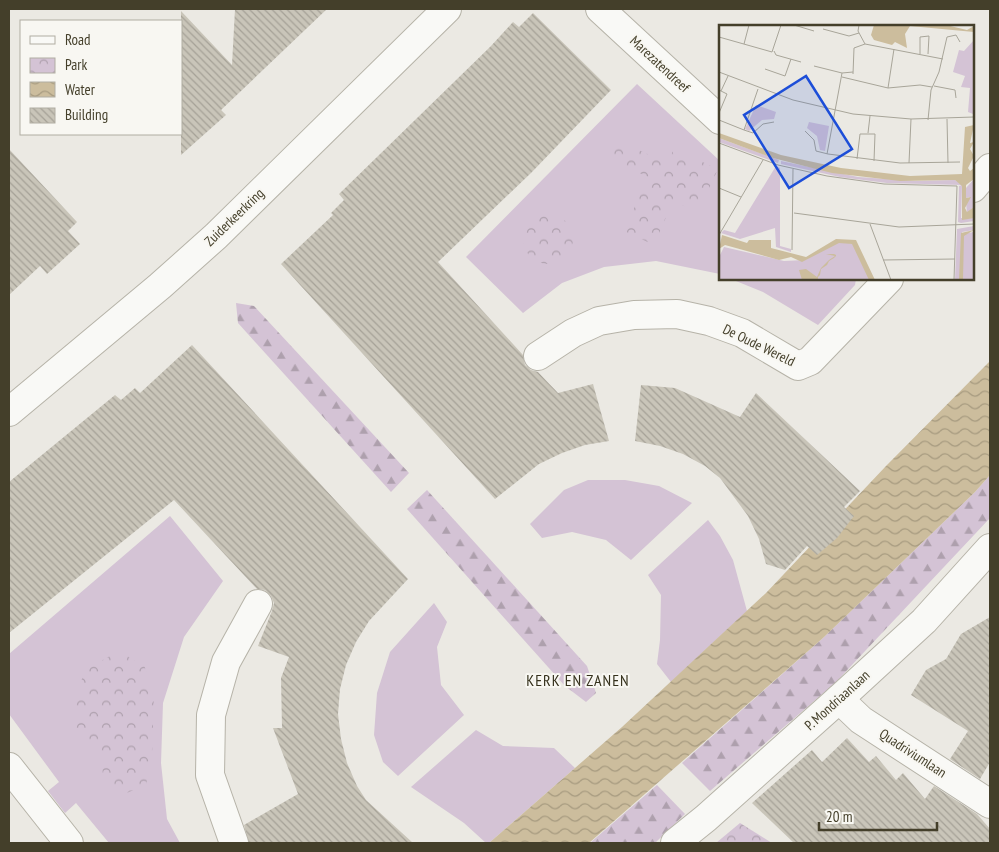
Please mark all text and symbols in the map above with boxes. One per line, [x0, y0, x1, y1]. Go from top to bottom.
legend [20, 20, 182, 135]
inset map [719, 25, 974, 280]
text: Road [65, 30, 91, 49]
street label: Marezatendreef [626, 32, 694, 97]
text: Park [65, 55, 87, 74]
text: Water [65, 80, 96, 99]
text: Building [65, 105, 108, 124]
street label: Zuiderkeerkring [200, 184, 268, 250]
street label: De Oude Wereld [720, 320, 798, 370]
street label: P. Mondriaanlaan [801, 666, 873, 734]
district label: KERK EN ZANEN [526, 670, 630, 690]
street label: Quadriviumlaan [876, 725, 950, 781]
scale bar [819, 800, 936, 832]
text: 20 m [826, 807, 852, 826]

